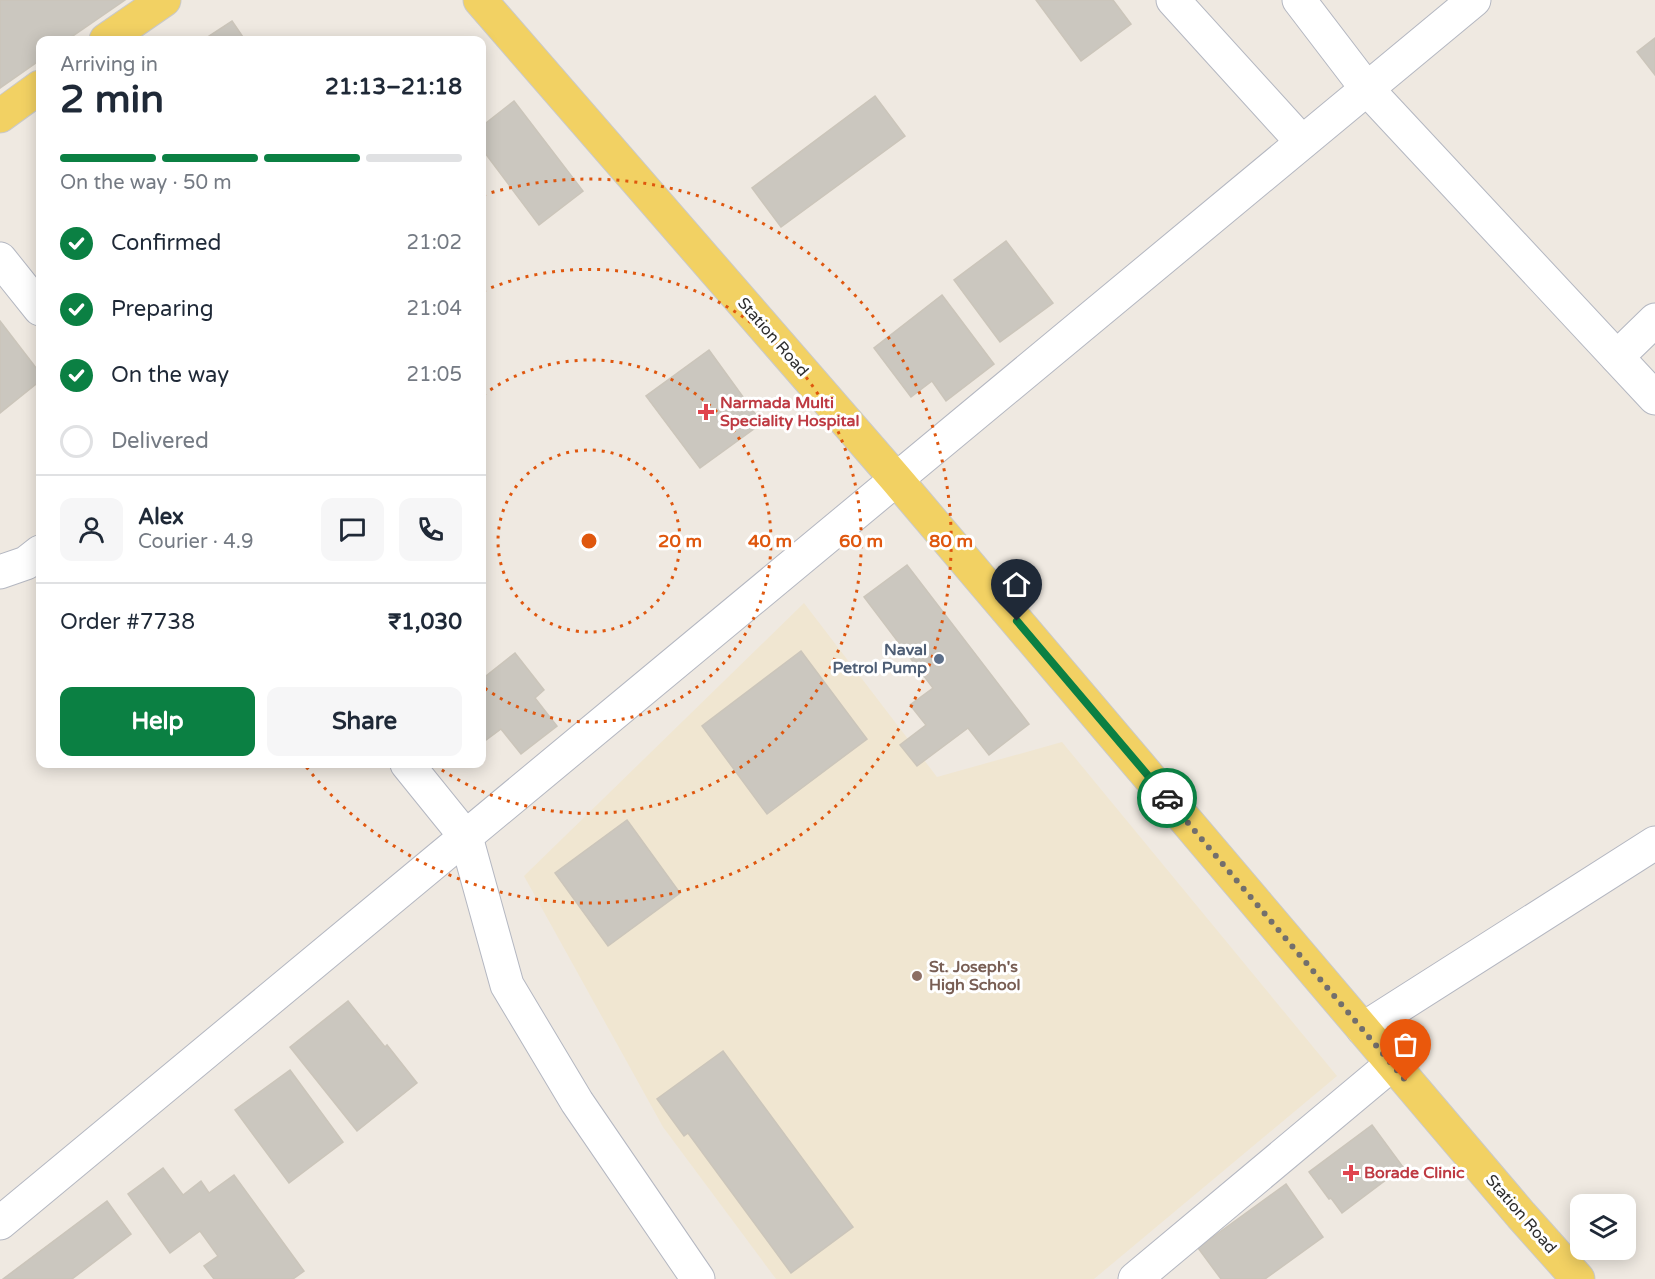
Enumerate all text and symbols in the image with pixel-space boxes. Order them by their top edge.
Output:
text: Arriving in [60,53,158,77]
text: 21:13–21:18 [325,74,462,100]
text: 2 min [60,76,164,123]
text: On the way · 50 m [60,171,232,195]
icon: check [60,227,93,260]
text: Confirmed [111,230,221,256]
text: 21:02 [407,231,462,255]
icon: check [60,293,93,326]
street label: Station Road [733,293,813,381]
text: Preparing [111,296,214,322]
text: 21:04 [407,297,462,321]
icon: check [60,359,93,392]
text: On the way [111,362,229,388]
text: 21:05 [407,363,462,387]
place label: Narmada Multi Speciality Hospital [720,393,860,431]
marker: Narmada Multi Speciality Hospital [697,403,715,421]
text: Delivered [111,428,209,454]
button: person [60,498,123,561]
button: chat [321,498,384,561]
button: phone [399,498,462,561]
text: Alex [138,504,184,530]
text: Courier · 4.9 [138,530,253,554]
text: 20 m [658,530,702,552]
text: 40 m [748,530,792,552]
text: 60 m [839,530,883,552]
text: 80 m [929,530,973,552]
centre of rings [579,531,599,551]
pin [991,559,1042,621]
icon: home [1000,568,1033,601]
text: Order #7738 [60,609,195,635]
text: ₹1,030 [388,609,462,635]
place label: Naval Petrol Pump [832,640,927,678]
marker: Naval Petrol Pump [932,652,946,666]
button: Help [60,687,255,756]
button: Share [267,687,462,756]
courier [1137,768,1197,828]
icon: car [1151,782,1184,815]
place label: St. Joseph's High School [929,957,1020,995]
marker: St. Joseph's High School [910,969,924,983]
pin [1380,1019,1431,1081]
icon: bag [1389,1028,1422,1061]
place label: Borade Clinic [1364,1163,1465,1183]
marker: Borade Clinic [1342,1164,1360,1182]
street label: Station Road [1481,1170,1561,1258]
map controls [1570,1194,1636,1260]
button: layers [1570,1194,1636,1260]

